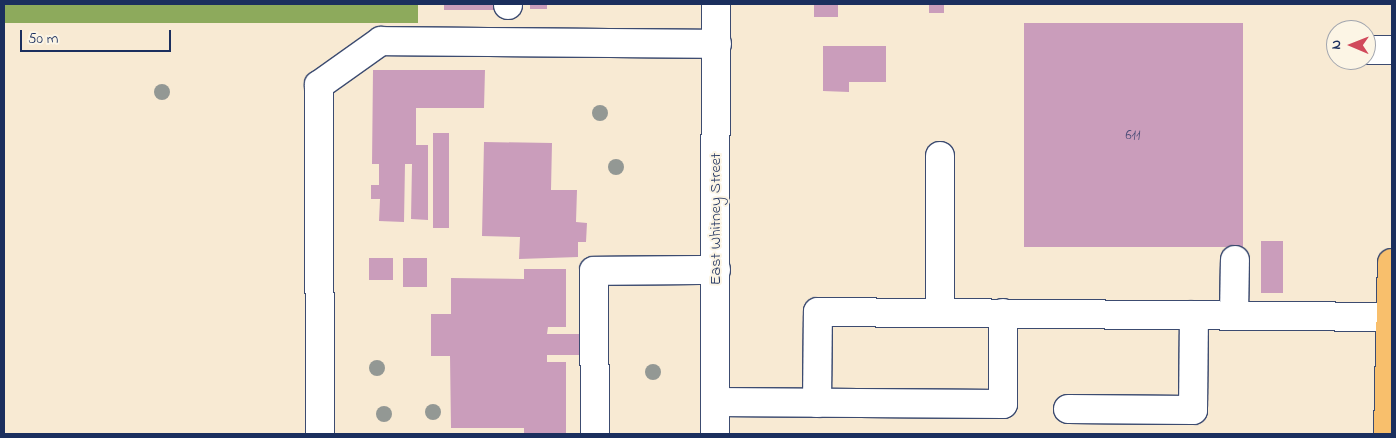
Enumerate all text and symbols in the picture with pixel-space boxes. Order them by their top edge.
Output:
scale bar [22,20,174,52]
north arrow [1326,20,1376,70]
text: 50 m [28,28,58,50]
text: N [1326,40,1347,50]
house number: 611 [1125,128,1141,144]
street label: East Whitney Street [706,153,726,285]

